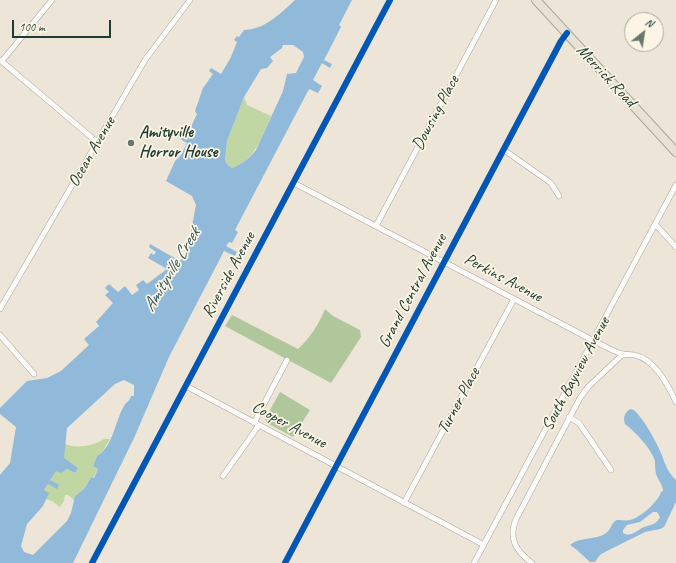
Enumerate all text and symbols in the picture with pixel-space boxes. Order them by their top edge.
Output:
scale bar [14,12,113,38]
north arrow [624,12,664,52]
text: N [643,15,656,30]
text: 100 m [19,19,45,35]
street label: Merrick Road [572,40,640,112]
street label: Dowsing Place [408,72,464,154]
street label: Ocean Avenue [64,113,120,191]
place label: Amityville Horror House [139,123,217,163]
marker: Amityville Horror House [126,138,136,148]
water label: Amityville Creek [139,224,205,316]
street label: Riverside Avenue [198,229,260,321]
street label: Grand Central Avenue [374,231,452,351]
street label: Perkins Avenue [461,249,545,307]
street label: South Bayview Avenue [537,314,615,434]
street label: Turner Place [433,364,485,438]
street label: Cooper Avenue [248,397,330,453]

